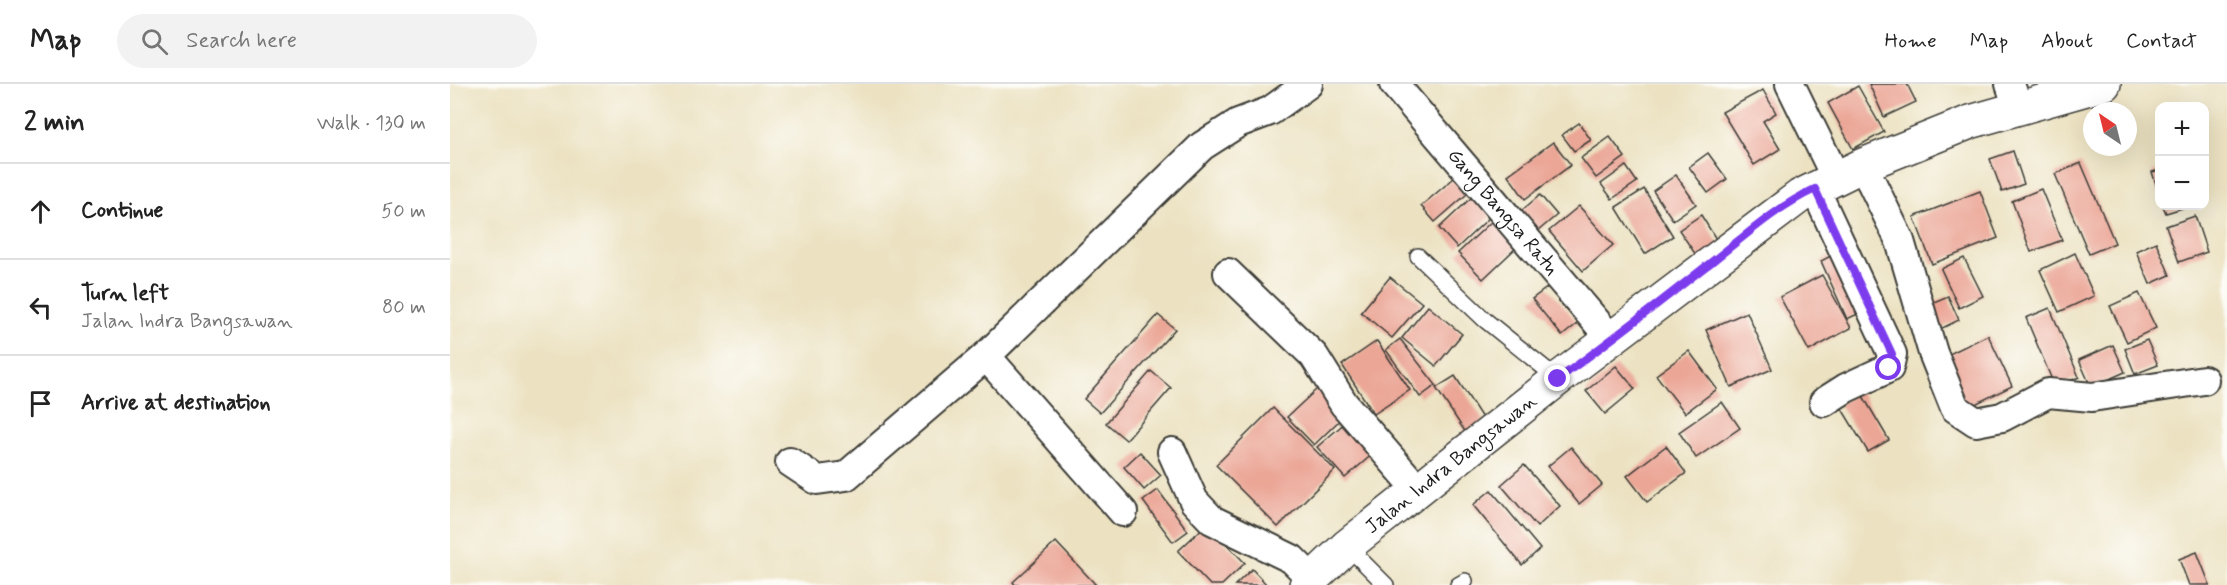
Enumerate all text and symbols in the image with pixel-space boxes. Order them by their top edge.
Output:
search box [117,14,537,68]
text: Map [30,23,81,60]
icon: search [138,25,171,58]
text: Search here [186,27,297,55]
text: Home [1885,27,1937,55]
text: Map [1970,27,2008,55]
text: About [2041,27,2093,55]
text: Contact [2126,27,2197,55]
north arrow [2083,102,2137,156]
map controls [2155,102,2209,210]
button: + [2155,102,2209,156]
text: 2 min [24,106,85,140]
text: Walk · 130 m [317,110,426,137]
street label: Gang Bangsa Ratu [1441,143,1565,281]
button: − [2155,156,2209,210]
icon: ahead [24,195,57,228]
text: Continue [81,197,163,225]
text: 50 m [381,198,426,225]
text: Turn left [81,280,169,308]
icon: left [24,291,57,324]
text: 80 m [382,294,426,321]
text: Jalan Indra Bangsawan [81,308,293,335]
route start [1875,354,1901,380]
route end [1544,365,1570,391]
icon: arrive [24,387,57,420]
street label: Jalan Indra Bangsawan [1359,387,1543,540]
text: Arrive at destination [81,389,271,417]

